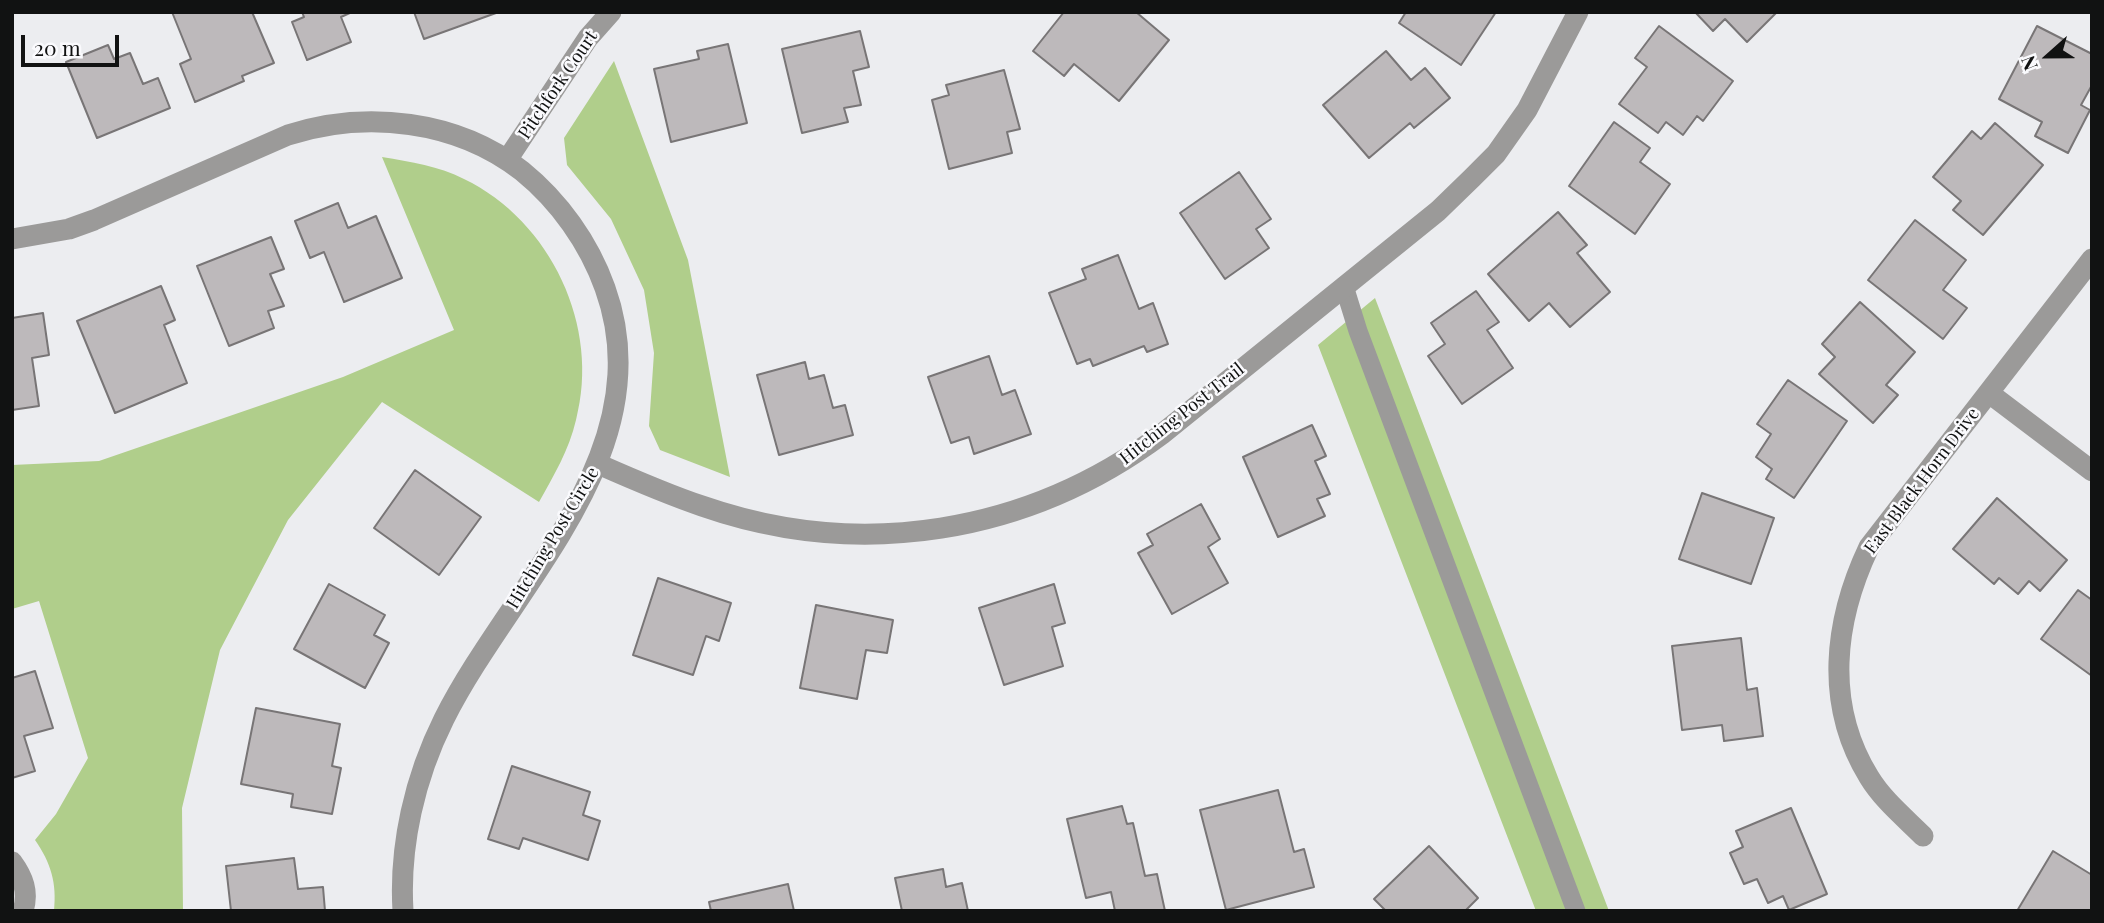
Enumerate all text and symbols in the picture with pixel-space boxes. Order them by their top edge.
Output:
scale bar [24,21,122,65]
north arrow [2013,21,2083,91]
street label: Pitchfork Court [514,27,602,143]
text: 20 m [34,33,81,61]
text: N [2014,52,2043,75]
street label: Hitching Post Trail [1115,359,1249,469]
street label: East Black Horn Drive [1860,404,1984,558]
street label: Hitching Post Circle [502,463,604,613]

